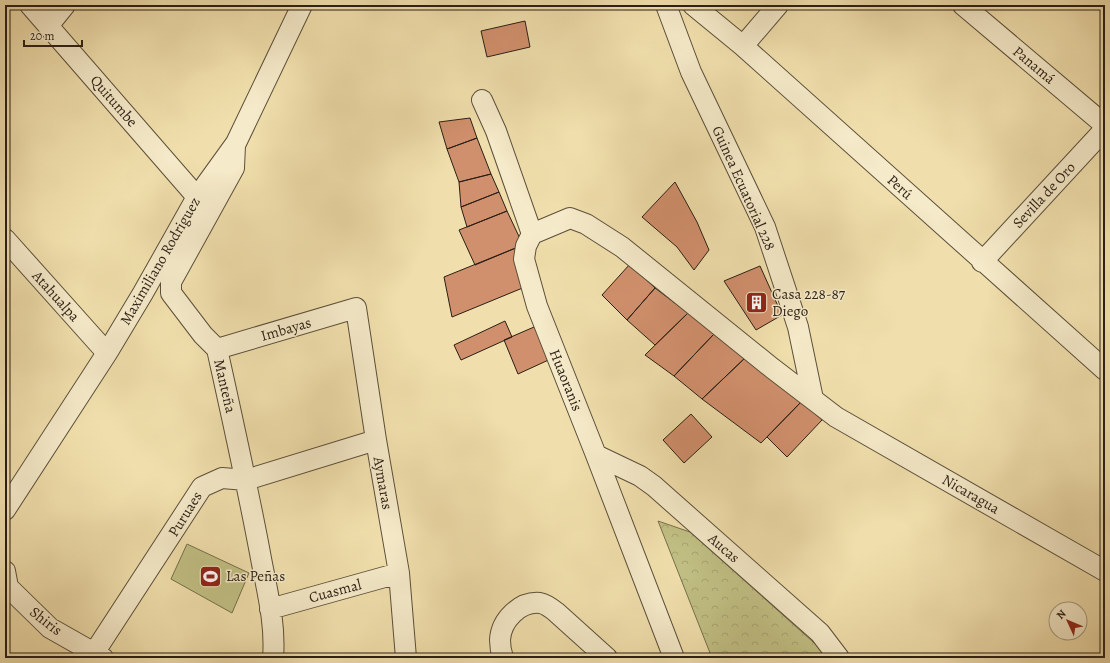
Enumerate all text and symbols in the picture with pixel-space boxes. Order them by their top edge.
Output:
scale bar [24,22,82,48]
text: 20 m [30,28,54,44]
street label: Panamá [1009,41,1059,89]
street label: Quitumbe [86,71,142,131]
street label: Guinea Ecuatorial 228 [708,123,780,253]
street label: Sevilla de Oro [1008,158,1080,232]
street label: Perú [883,170,918,204]
street label: Maximiliano Rodriguez [115,193,205,329]
street label: Atahualpa [27,265,84,326]
place label: Casa 228-87 Diego [772,284,846,321]
building icon: Casa 228-87 Diego [744,290,770,316]
street label: Imbayas [258,312,314,346]
street label: Huaoranis [545,346,587,414]
street label: Manteña [209,357,241,415]
street label: Aymaras [368,454,397,511]
street label: Nicaragua [939,470,1003,518]
street label: Puruaes [163,488,207,540]
street label: Aucas [703,528,744,567]
sports icon: Las Peñas [197,563,223,589]
place label: Las Peñas [226,566,285,586]
street label: Cuasmal [306,574,364,608]
north arrow [1048,601,1088,641]
street label: Shiris [26,602,66,640]
text: N [1053,606,1069,622]

